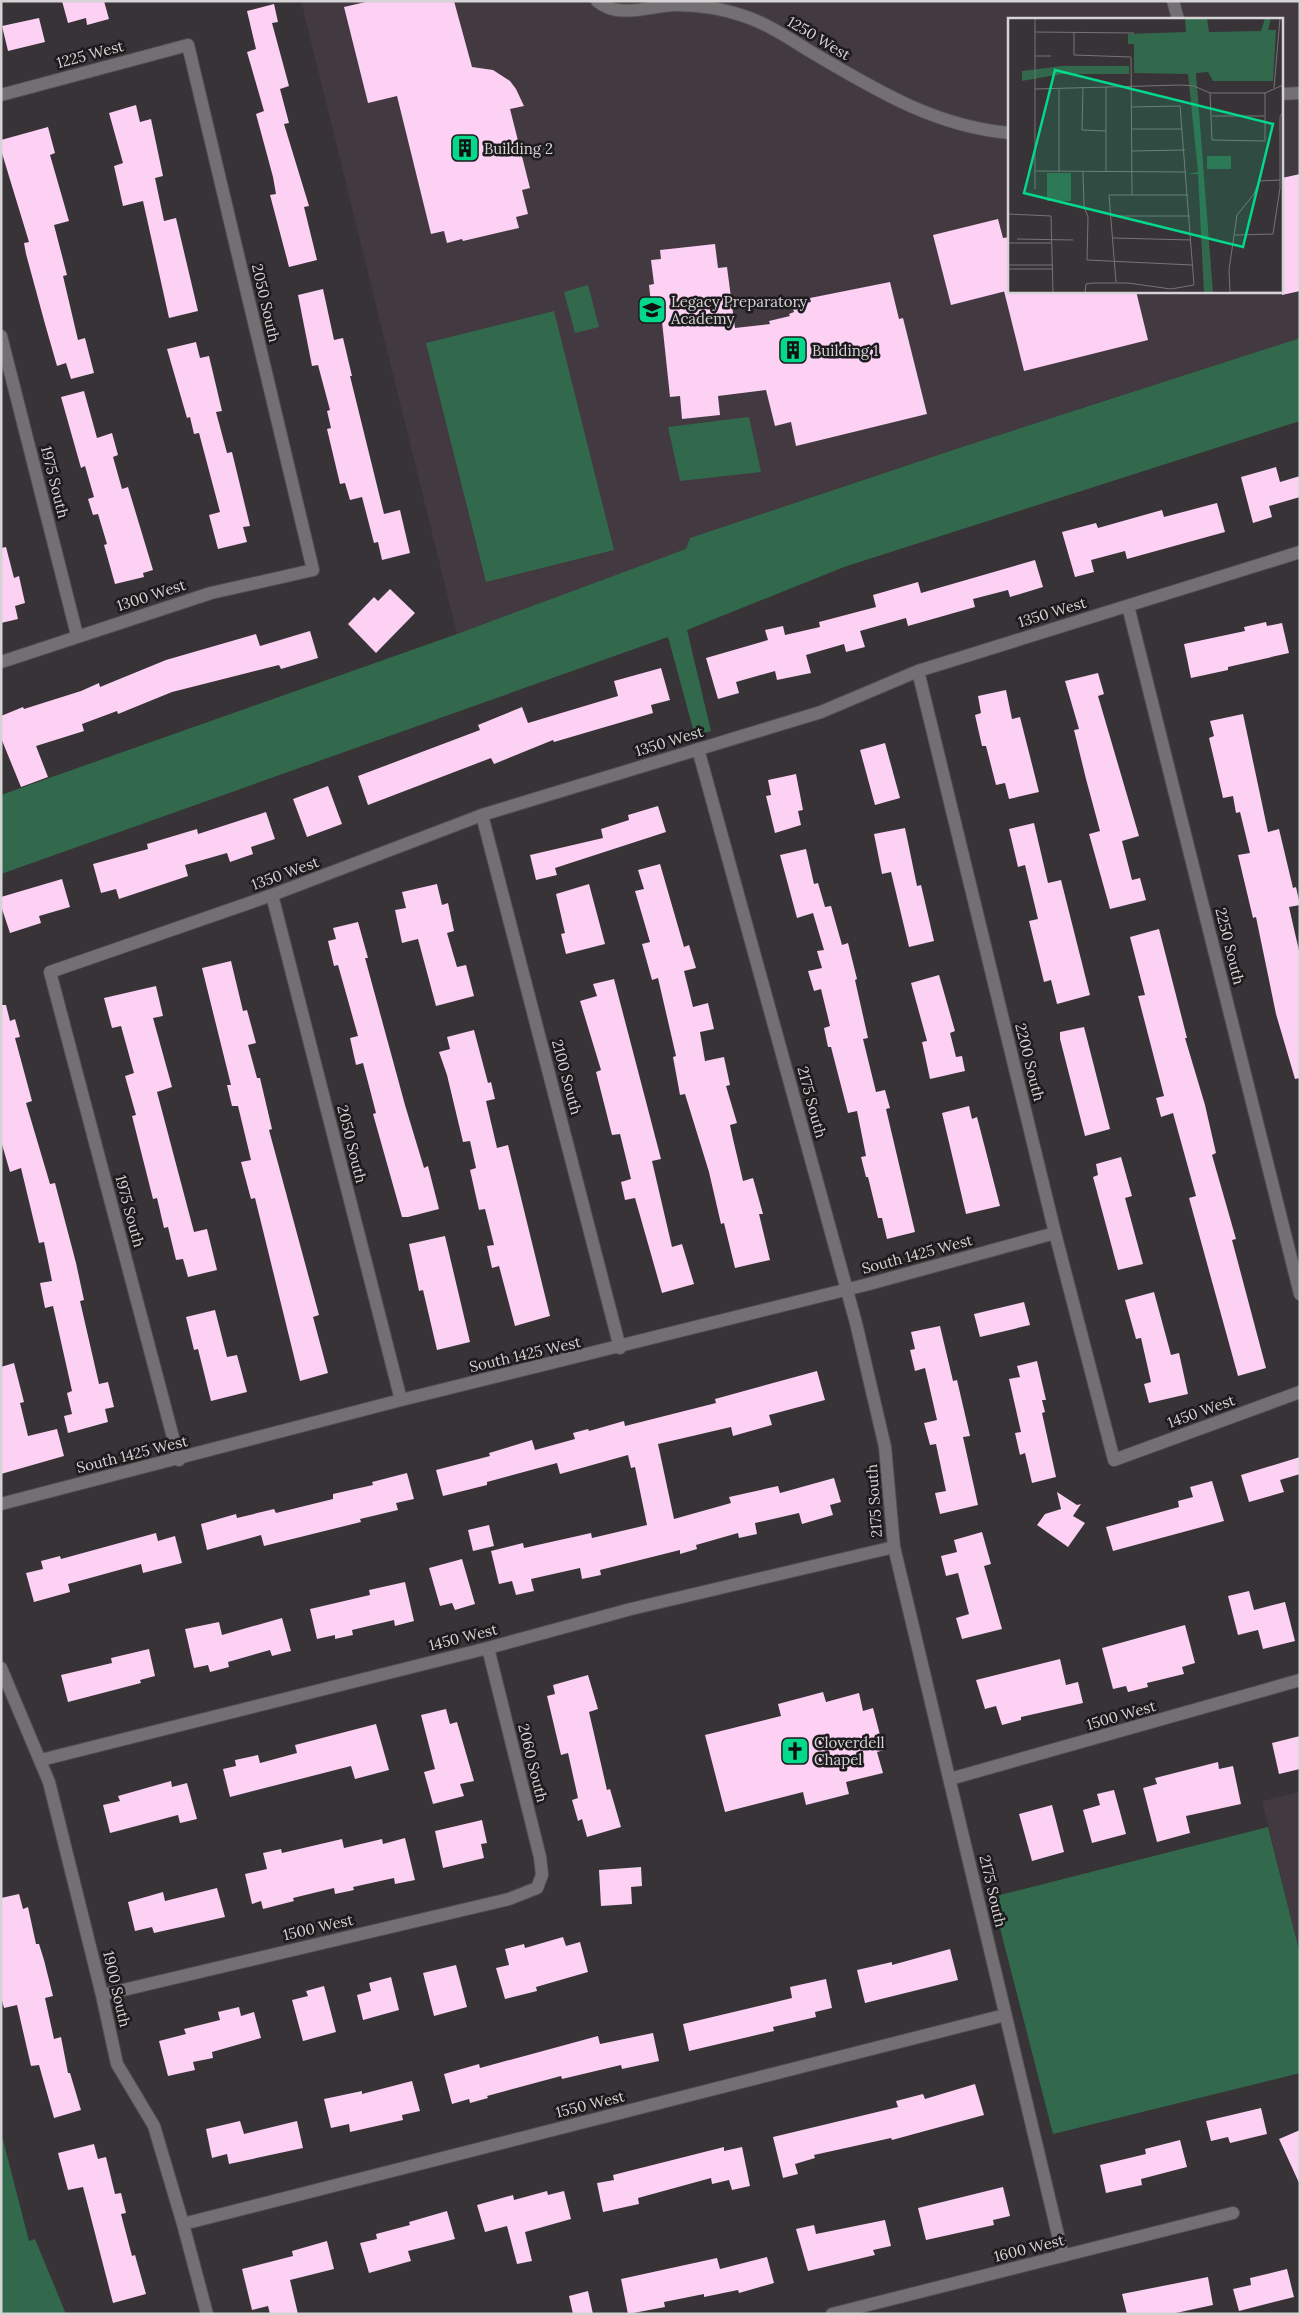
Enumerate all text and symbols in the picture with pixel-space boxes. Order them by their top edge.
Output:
street label: 1250 West [784,12,854,64]
inset map [1008,18,1284,292]
street label: 1225 West [54,36,126,72]
building icon: Building 2 [450,133,480,163]
place label: Building 2 [484,139,553,158]
street label: 2050 South [248,262,284,344]
place label: Legacy Preparatory Academy [670,292,807,328]
school or university icon: Legacy Preparatory Academy [637,295,667,325]
building icon: Building 1 [778,335,808,365]
place label: Building 1 [812,341,878,360]
street label: 1975 South [37,444,73,520]
street label: 1300 West [114,575,188,615]
street label: 1350 West [1016,593,1089,631]
street label: 1350 West [633,722,706,760]
street label: 1350 West [249,852,322,894]
street label: 2250 South [1211,906,1249,986]
street label: 2200 South [1011,1021,1049,1103]
street label: 2100 South [548,1037,586,1117]
street label: 2175 South [793,1064,831,1140]
street label: 2050 South [333,1103,371,1185]
street label: 1975 South [111,1173,149,1249]
street label: South 1425 West [859,1230,975,1278]
street label: South 1425 West [467,1332,583,1376]
street label: 1450 West [1165,1390,1237,1432]
street label: South 1425 West [74,1431,190,1477]
street label: 2175 South [862,1464,886,1538]
street label: 1450 West [427,1619,500,1655]
street label: 1500 West [1084,1696,1158,1734]
street label: 2060 South [514,1722,552,1804]
place label: Cloverdell Chapel [814,1733,885,1769]
church icon: Cloverdell Chapel [780,1736,810,1766]
street label: 2175 South [975,1853,1011,1929]
street label: 1500 West [281,1910,355,1944]
street label: 1900 South [99,1949,135,2029]
street label: 1550 West [554,2086,627,2122]
street label: 1600 West [992,2230,1066,2266]

